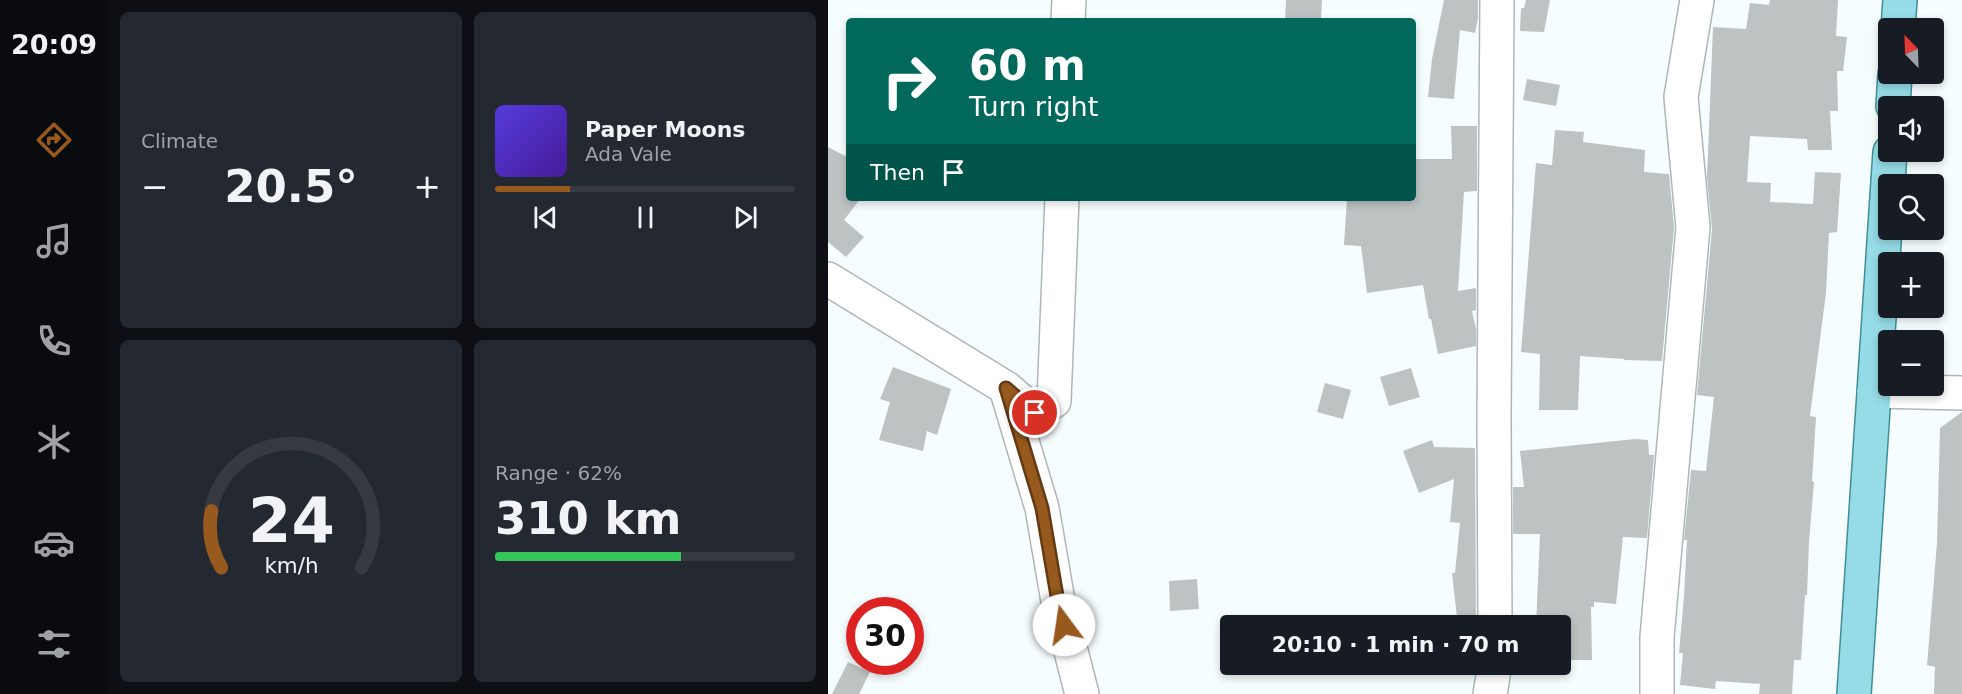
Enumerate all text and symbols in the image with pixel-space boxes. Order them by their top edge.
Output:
north arrow [1878,18,1944,84]
map controls [1878,18,1944,396]
text: 20:09 [11,29,97,60]
text: 60 m [969,41,1086,90]
icon: right [870,42,948,120]
text: Turn right [969,91,1098,122]
button: sound [1878,96,1944,162]
text: Paper Moons [585,117,745,142]
icon: directions [33,119,75,161]
text: Climate [141,129,218,153]
text: Ada Vale [585,142,672,166]
icon: arrive [937,156,970,189]
text: 20.5° [224,160,358,213]
text: Then [870,160,925,185]
text: − [141,167,169,206]
text: + [413,167,441,206]
button: search [1878,174,1944,240]
icon: previous [529,201,562,234]
icon: pause [629,201,662,234]
icon: next [729,201,762,234]
icon: music [33,220,75,262]
button: + [1878,252,1944,318]
icon: phone [33,320,75,362]
button: − [1878,330,1944,396]
pin [1009,387,1060,438]
icon: arrive [1018,396,1051,429]
icon: climate [33,421,75,463]
text: Range · 62% [495,461,622,485]
text: 24 [248,484,334,557]
text: 310 km [495,492,681,545]
icon: car [33,522,75,564]
text: km/h [264,553,318,578]
position arrow [1032,593,1096,657]
speed limit sign: 30 [846,597,924,675]
icon: filters [33,623,75,665]
text: 20:10 · 1 min · 70 m [1272,632,1519,657]

